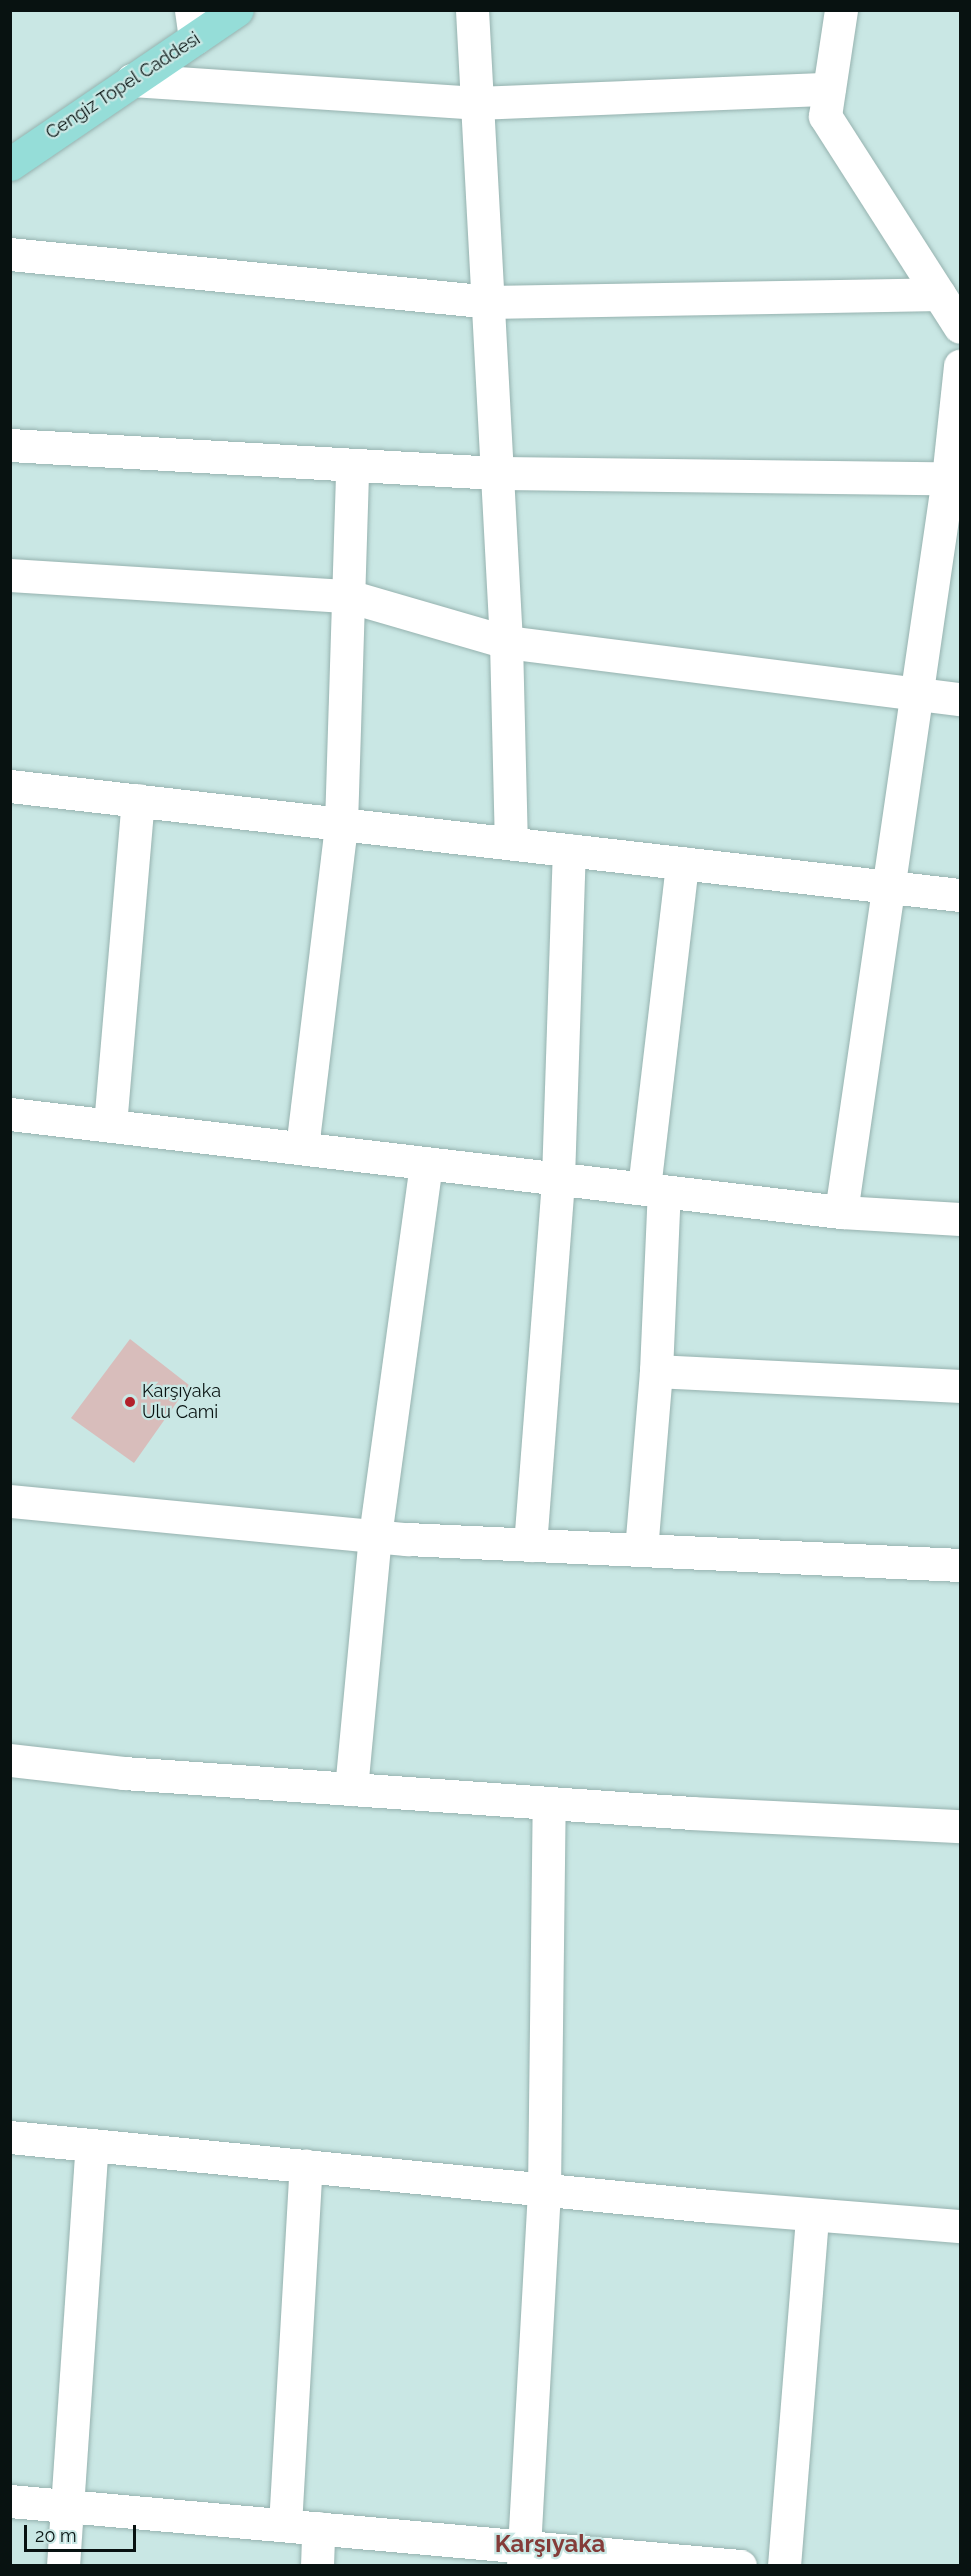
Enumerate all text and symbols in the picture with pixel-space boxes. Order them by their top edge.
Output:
street label: Cengiz Topel Caddesi [41,28,205,144]
place label: Karşıyaka Ulu Cami [142,1381,221,1424]
marker: Karşıyaka Ulu Cami [123,1395,137,1409]
scale bar [27,2513,140,2551]
text: 20 m [35,2525,77,2546]
district label: Karşıyaka [495,2530,605,2558]

